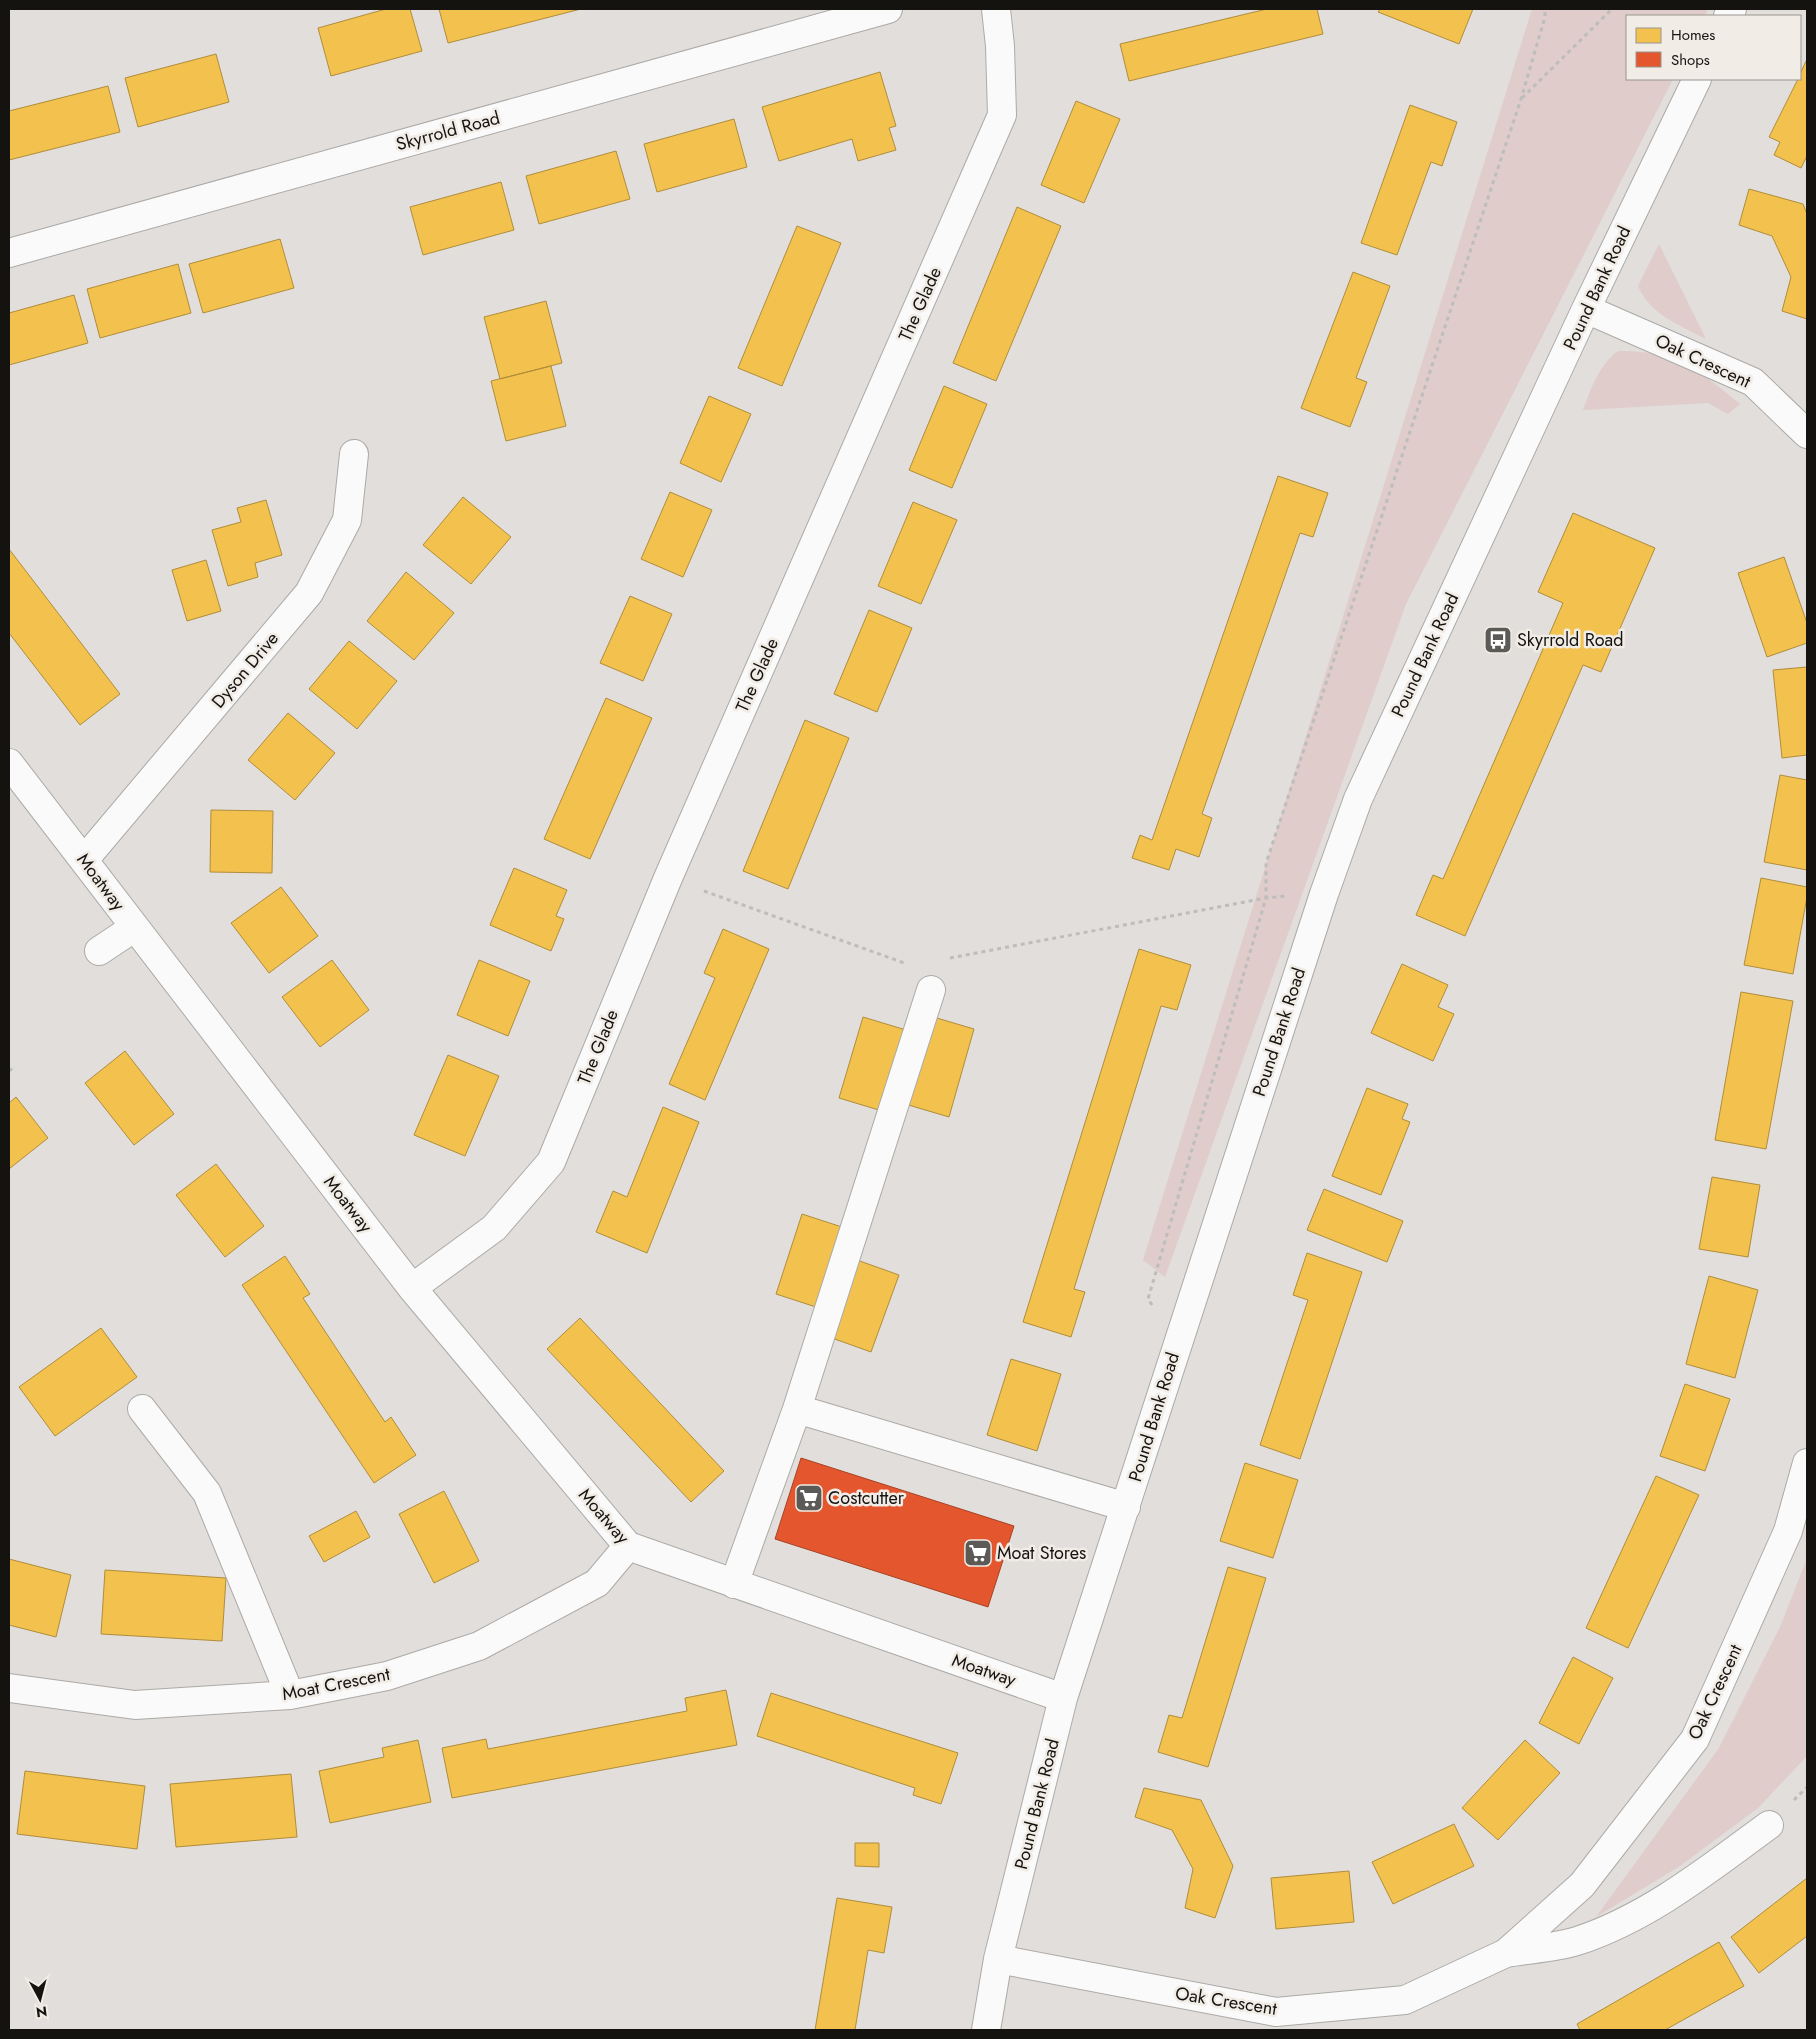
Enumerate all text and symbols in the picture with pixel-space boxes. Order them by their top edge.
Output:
legend [1626,15,1801,80]
text: Homes [1671,24,1715,46]
text: Shops [1671,49,1710,71]
street label: Skyrrold Road [393,105,503,157]
street label: Pound Bank Road [1557,222,1637,354]
street label: The Glade [892,263,948,345]
street label: Oak Crescent [1651,328,1756,395]
street label: Pound Bank Road [1385,589,1465,721]
bus stop icon: Skyrrold Road [1483,625,1513,655]
street label: Dyson Drive [205,626,285,714]
place label: Skyrrold Road [1517,627,1624,653]
street label: The Glade [729,634,785,716]
street label: Moatway [71,848,131,916]
street label: Pound Bank Road [1246,964,1312,1100]
street label: The Glade [571,1006,625,1088]
street label: Moatway [317,1170,379,1238]
street label: Pound Bank Road [1122,1349,1186,1485]
street label: Moatway [572,1483,636,1550]
supermarket icon: Costcutter [794,1483,824,1513]
place label: Costcutter [828,1485,905,1511]
supermarket icon: Moat Stores [963,1538,993,1568]
place label: Moat Stores [997,1540,1086,1566]
street label: Oak Crescent [1682,1639,1749,1744]
street label: Moatway [949,1647,1020,1693]
street label: Moat Crescent [280,1661,393,1707]
street label: Pound Bank Road [1008,1736,1066,1872]
north arrow [15,1974,65,2024]
street label: Oak Crescent [1173,1980,1279,2022]
text: N [35,2001,48,2023]

